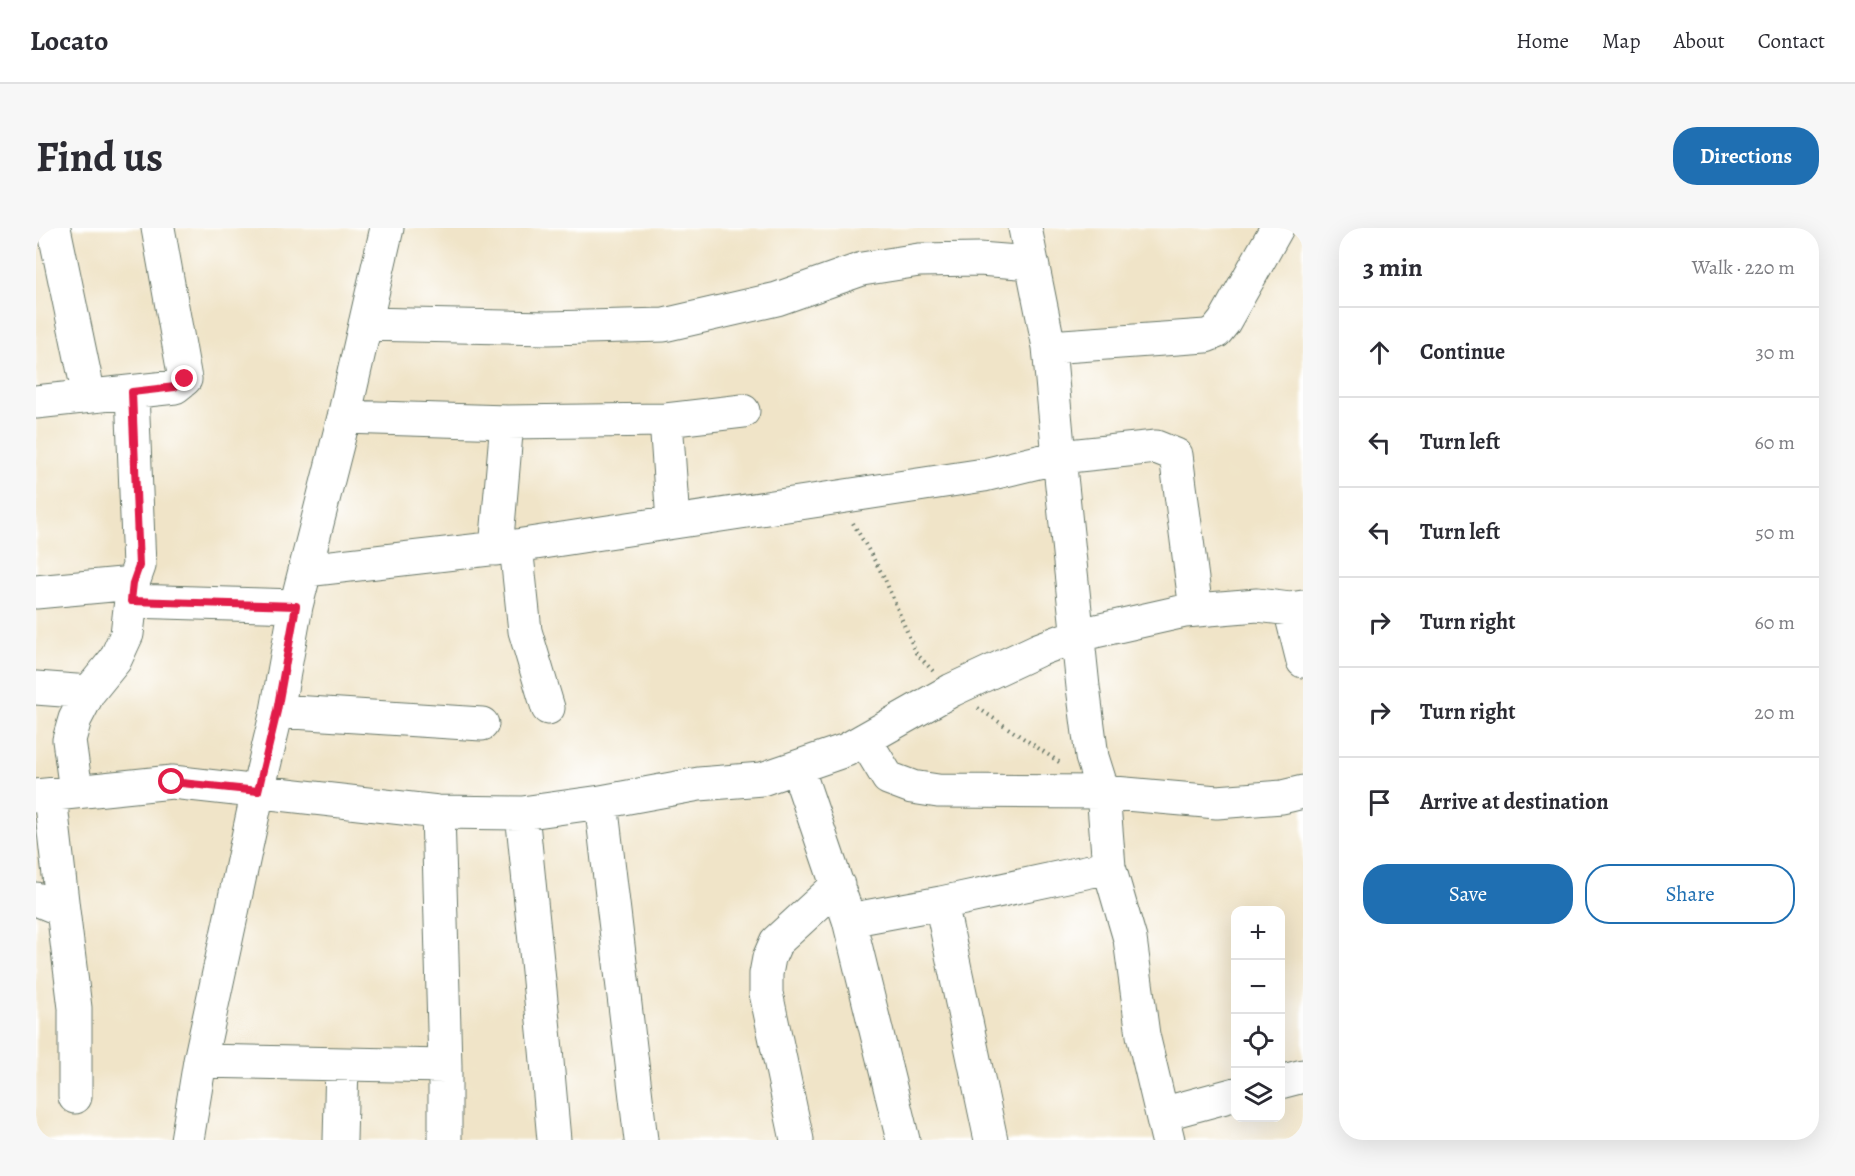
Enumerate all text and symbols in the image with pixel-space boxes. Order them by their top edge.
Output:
text: Locato [30,22,108,60]
text: Home [1516,27,1569,55]
text: Map [1602,27,1640,55]
text: About [1673,27,1725,55]
text: Contact [1758,27,1825,55]
button: Directions [1673,127,1819,185]
text: Find us [36,128,163,185]
text: 3 min [1363,250,1423,285]
text: Walk · 220 m [1692,254,1795,281]
icon: ahead [1363,336,1396,369]
text: Continue [1420,337,1505,367]
text: 30 m [1755,339,1795,366]
route end [171,365,197,391]
icon: left [1363,426,1396,459]
text: Turn left [1420,427,1500,457]
text: 60 m [1755,429,1795,456]
icon: left [1363,516,1396,549]
text: Turn left [1420,517,1500,547]
text: 50 m [1755,519,1795,546]
icon: right [1363,606,1396,639]
text: Turn right [1420,607,1516,637]
text: 60 m [1755,609,1795,636]
icon: right [1363,696,1396,729]
text: Turn right [1420,697,1516,727]
text: 20 m [1754,699,1795,726]
route start [158,768,184,794]
icon: arrive [1363,786,1396,819]
text: Arrive at destination [1420,787,1609,817]
button: Save [1363,864,1573,924]
button: Share [1585,864,1795,924]
map controls [1231,906,1285,1122]
button: + [1231,906,1285,960]
button: − [1231,960,1285,1014]
button: locate [1231,1014,1285,1068]
button: layers [1231,1068,1285,1122]

